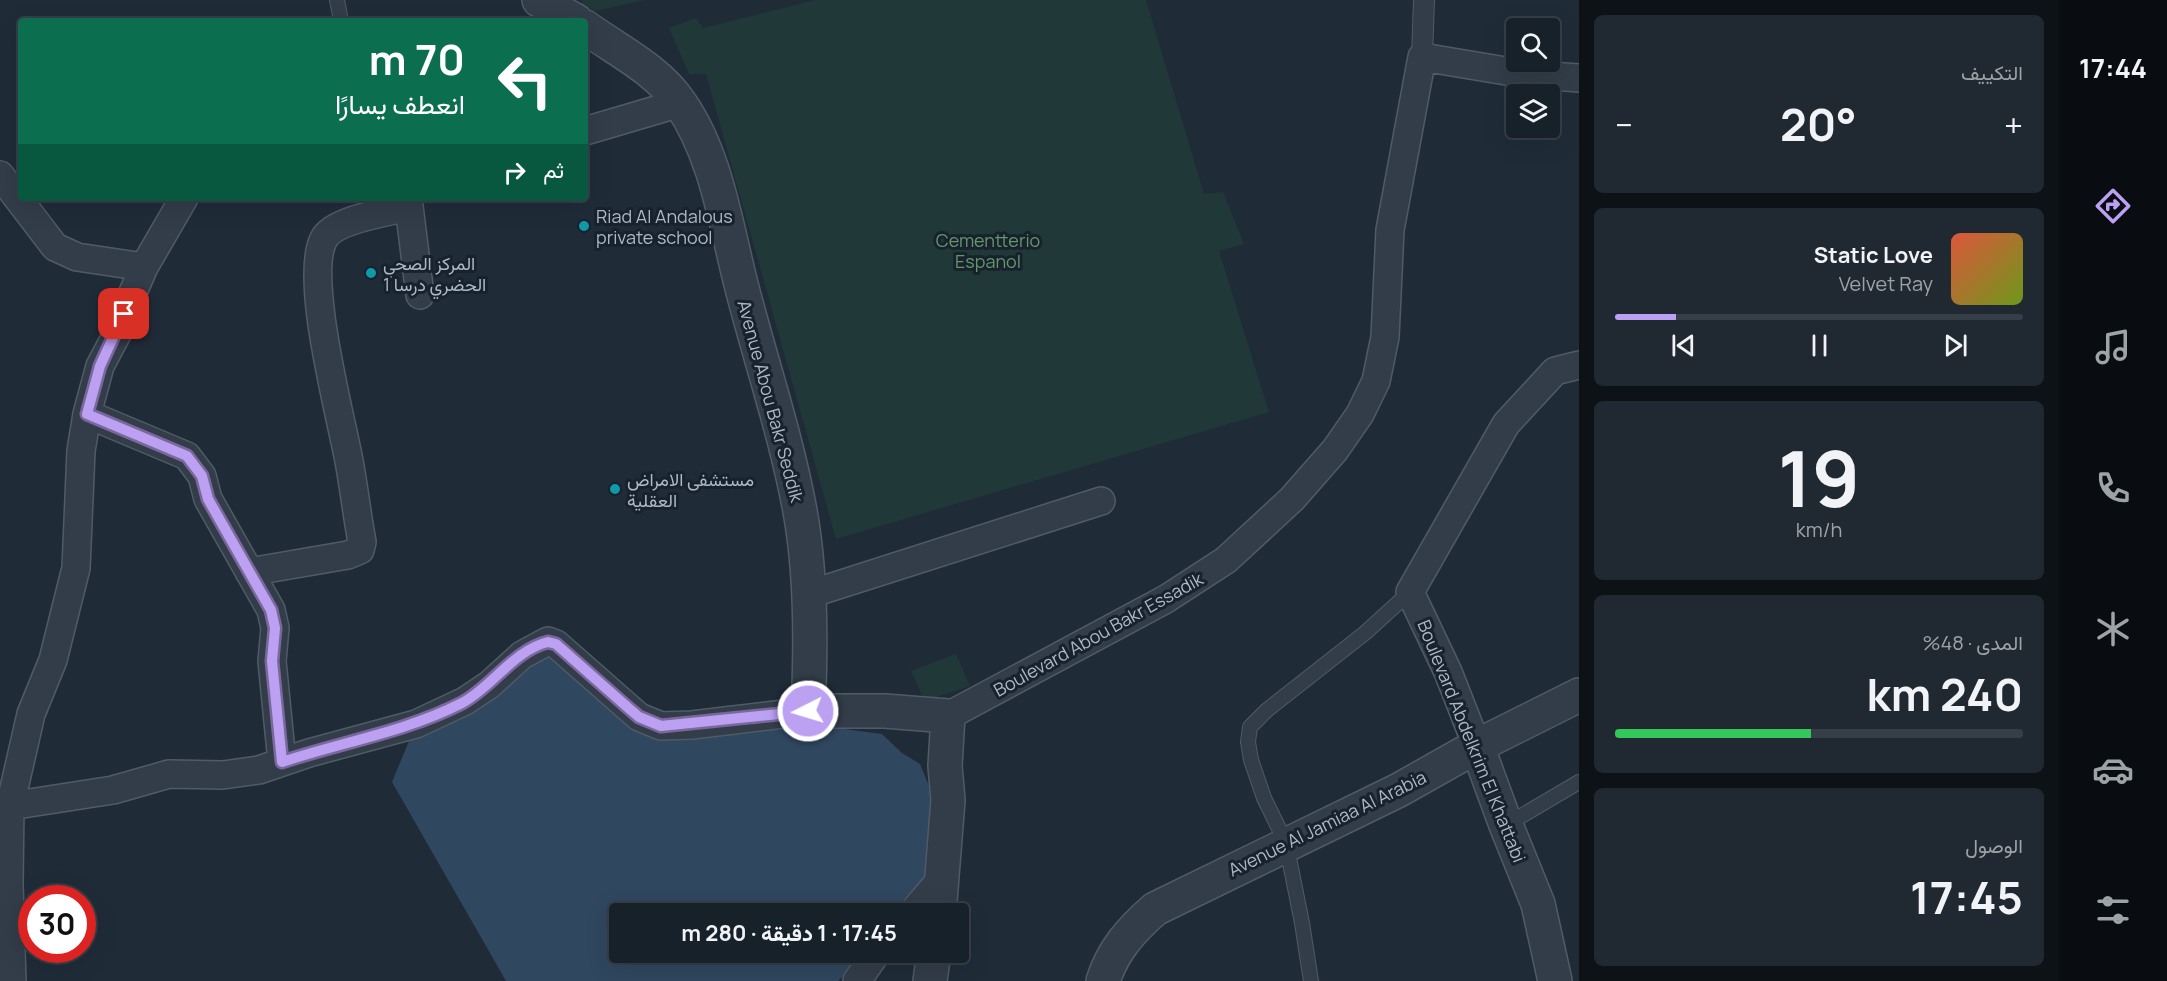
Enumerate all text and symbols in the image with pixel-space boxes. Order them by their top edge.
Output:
map controls [1506,18,1560,138]
button: search [1506,18,1560,72]
text: 70 m [369,30,465,88]
icon: left [486,42,564,120]
text: 17:44 [2079,49,2147,86]
text: التكييف [1961,59,2023,86]
button: layers [1506,84,1560,138]
text: انعطف يسارًا [335,85,465,122]
text: 20° [1780,93,1857,155]
text: − [1615,102,1633,147]
text: + [2004,102,2023,147]
text: ثم [543,155,564,185]
icon: right [498,156,531,189]
icon: directions [2092,185,2134,227]
place label: Riad Al Andalous private school [596,204,733,249]
marker: Riad Al Andalous private school [577,219,591,233]
park label: Cementterio Espanol [936,228,1040,273]
text: Static Love [1814,240,1933,270]
place label: المركز الصحي الحضري درسا 1 [383,251,486,300]
marker: المركز الصحي الحضري درسا 1 [364,266,378,280]
text: Velvet Ray [1839,270,1933,297]
pin [98,288,149,339]
icon: arrive [107,297,140,330]
street label: Avenue Abou Bakr Seddik [732,297,810,506]
icon: music [2092,326,2134,368]
icon: previous [1667,329,1700,362]
icon: pause [1803,329,1836,362]
icon: next [1939,329,1972,362]
text: 19 [1778,424,1860,530]
place label: مستشفى الامراض العقلية [627,467,754,512]
icon: phone [2092,467,2134,509]
marker: مستشفى الامراض العقلية [608,482,622,496]
text: km/h [1796,516,1842,543]
street label: Boulevard Abou Bakr Essadik [989,566,1208,702]
icon: climate [2092,608,2134,650]
street label: Boulevard Abdelkrim El Khattabi [1412,616,1532,866]
text: المدى · 48% [1922,629,2023,656]
text: 240 km [1866,663,2023,725]
position arrow [776,679,840,743]
icon: car [2092,749,2134,791]
street label: Avenue Al Jamiaa Al Arabia [1224,765,1430,881]
text: الوصول [1965,832,2023,859]
text: 17:45 [1910,866,2023,928]
speed limit sign: 30 [18,885,96,963]
icon: filters [2092,889,2134,931]
text: 17:45 · 1 دقيقة · 280 m [681,918,897,948]

